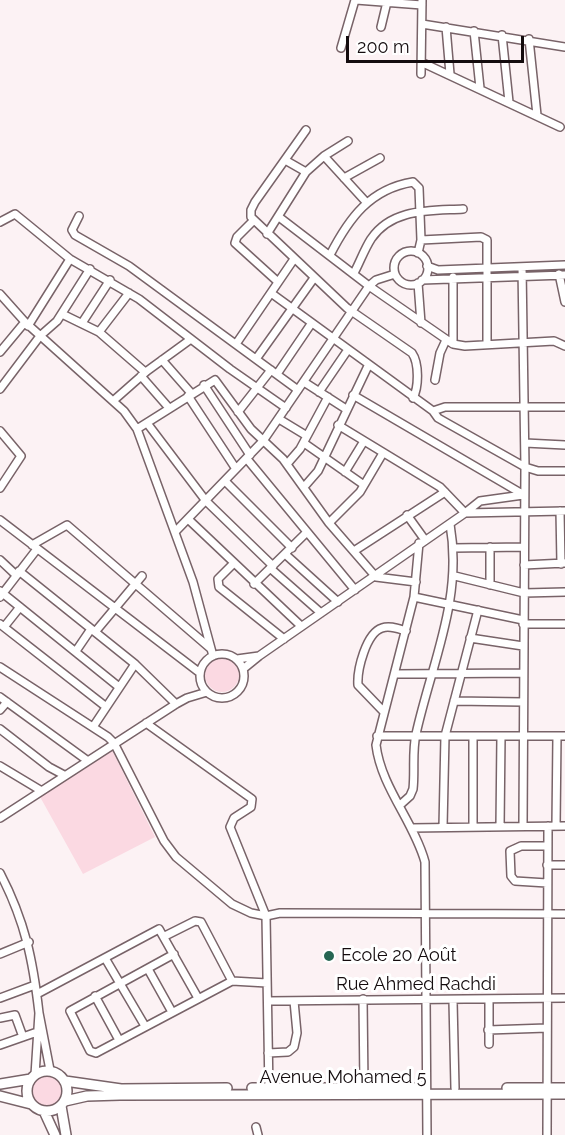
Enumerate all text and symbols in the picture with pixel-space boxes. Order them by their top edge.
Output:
scale bar [349,24,528,62]
text: 200 m [357,36,410,57]
place label: Ecole 20 Août [341,945,457,967]
marker: Ecole 20 Août [322,949,336,963]
street label: Rue Ahmed Rachdi [336,974,496,996]
street label: Avenue Mohamed 5 [259,1067,427,1089]

